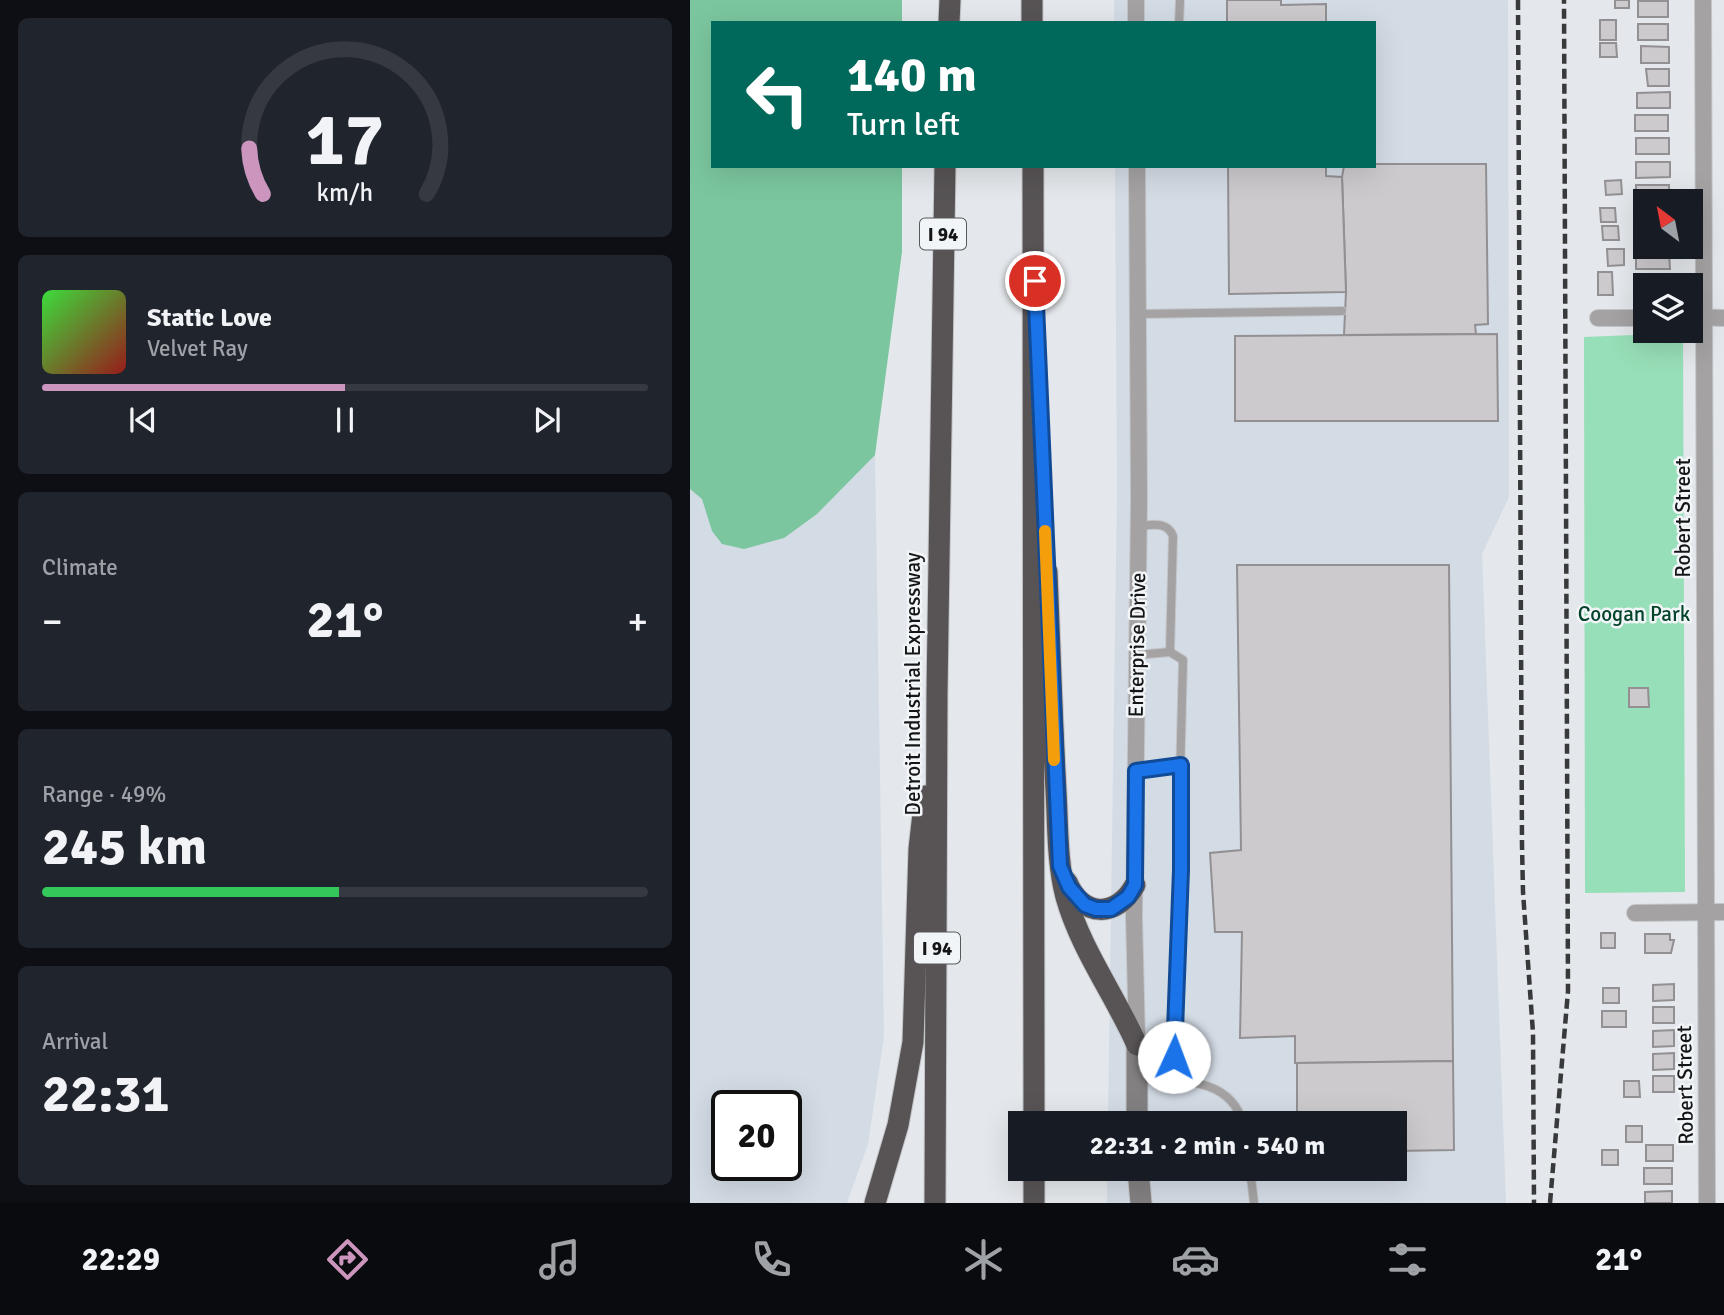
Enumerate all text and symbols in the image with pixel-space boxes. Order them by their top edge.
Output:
text: 140 m [847,45,977,105]
icon: left [732,49,823,140]
text: 17 [306,96,384,185]
text: Turn left [847,105,960,144]
text: km/h [317,176,373,207]
north arrow [1633,189,1703,259]
map controls [1633,189,1703,343]
road number: I 94 [920,218,966,250]
pin [1005,251,1065,311]
icon: arrive [1016,262,1054,300]
button: layers [1633,273,1703,343]
text: Static Love [147,302,272,334]
text: Velvet Ray [147,334,248,363]
icon: previous [124,401,162,439]
icon: pause [326,401,364,439]
icon: next [528,401,566,439]
street label: Robert Street [1670,458,1696,578]
street label: Detroit Industrial Expressway [900,552,926,816]
text: Climate [42,553,118,582]
street label: Enterprise Drive [1123,572,1151,718]
text: 21° [307,588,383,652]
text: − [42,598,63,645]
text: + [627,598,648,645]
park label: Coogan Park [1578,601,1691,627]
text: Range · 49% [42,780,166,809]
text: 245 km [42,815,207,879]
road number: I 94 [914,932,960,964]
position arrow [1137,1020,1211,1094]
street label: Robert Street [1671,1025,1699,1145]
text: Arrival [42,1027,108,1056]
text: 22:31 [42,1062,170,1126]
speed limit sign: 20 [711,1090,802,1181]
text: 22:31 · 2 min · 540 m [1090,1130,1325,1162]
icon: directions [323,1235,372,1284]
icon: music [535,1235,584,1284]
icon: phone [747,1235,796,1284]
icon: climate [959,1235,1008,1284]
icon: car [1171,1235,1220,1284]
icon: filters [1383,1235,1432,1284]
text: 22:29 [82,1240,160,1279]
text: 21° [1595,1240,1642,1279]

